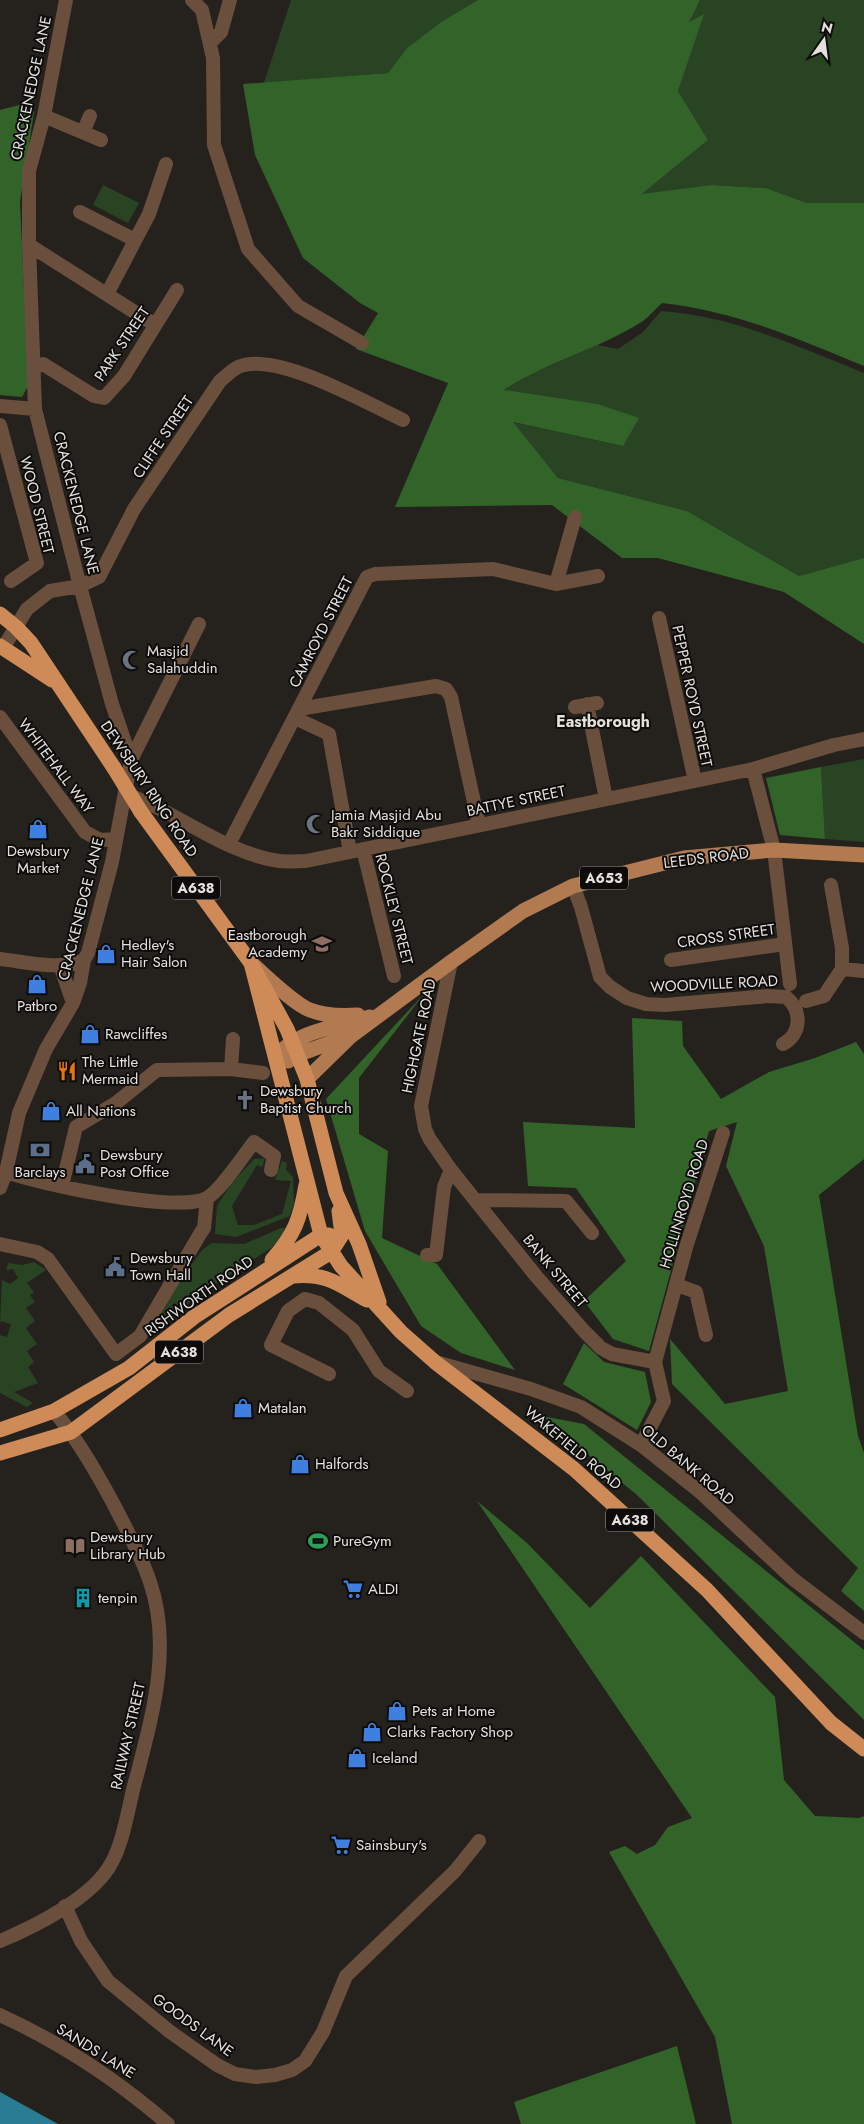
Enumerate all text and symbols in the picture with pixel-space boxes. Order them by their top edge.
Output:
street label: CRACKENEDGE LANE [5,14,57,162]
north arrow [799,15,849,65]
text: N [819,16,835,38]
street label: PARK STREET [89,302,155,386]
street label: CLIFFE STREET [127,391,199,483]
street label: CRACKENEDGE LANE [48,429,104,577]
street label: WOOD STREET [14,454,60,556]
street label: CAMROYD STREET [283,573,359,691]
street label: PEPPER ROYD STREET [666,623,718,769]
place label: Masjid Salahuddin [147,640,218,679]
mosque icon: Masjid Salahuddin [121,649,143,671]
district label: Eastborough [556,710,650,733]
street label: WHITEHALL WAY [13,714,99,818]
street label: DEWSBURY RING ROAD [95,716,203,862]
street label: BATTYE STREET [465,780,567,822]
place label: Jamia Masjid Abu Bakr Siddique [329,804,442,843]
mosque icon: Jamia Masjid Abu Bakr Siddique [305,813,327,835]
shop icon: Dewsbury Market [27,818,49,840]
street label: CRACKENEDGE LANE [53,835,109,983]
place label: Dewsbury Market [7,840,70,879]
street label: LEEDS ROAD [662,842,750,874]
street label: ROCKLEY STREET [370,851,418,967]
road number: A653 [580,866,628,890]
road number: A638 [172,876,220,900]
street label: CROSS STREET [676,918,776,954]
place label: Eastborough Academy [228,924,307,963]
school or university icon: Eastborough Academy [311,933,333,955]
place label: Hedley's Hair Salon [121,934,187,973]
shop icon: Hedley's Hair Salon [95,943,117,965]
street label: WOODVILLE ROAD [650,970,778,998]
shop icon: Patbro [26,973,48,995]
street label: HIGHGATE ROAD [396,977,442,1095]
place label: Patbro [17,995,57,1017]
shop icon: Rawcliffes [79,1023,101,1045]
place label: Rawcliffes [105,1023,167,1045]
place label: The Little Mermaid [82,1051,138,1090]
restaurant icon: The Little Mermaid [56,1060,78,1082]
place label: Dewsbury Baptist Church [260,1080,352,1119]
church icon: Dewsbury Baptist Church [234,1089,256,1111]
shop icon: All Nations [40,1100,62,1122]
place label: All Nations [66,1100,136,1122]
street label: HOLLINROYD ROAD [654,1137,714,1271]
bank icon: Barclays [29,1139,51,1161]
place label: Dewsbury Post Office [100,1144,170,1183]
public building icon: Dewsbury Post Office [74,1153,96,1175]
place label: Barclays [15,1161,65,1183]
street label: BANK STREET [518,1230,592,1312]
place label: Dewsbury Town Hall [130,1247,193,1286]
street label: RISHWORTH ROAD [140,1250,258,1342]
public building icon: Dewsbury Town Hall [104,1256,126,1278]
road number: A638 [155,1340,203,1364]
shop icon: Matalan [232,1397,254,1419]
place label: Matalan [258,1397,307,1419]
street label: WAKEFIELD ROAD [520,1401,626,1495]
street label: OLD BANK ROAD [637,1419,739,1511]
shop icon: Halfords [289,1453,311,1475]
place label: Halfords [315,1453,369,1475]
road number: A638 [606,1508,654,1532]
place label: Dewsbury Library Hub [90,1526,166,1565]
sports icon: PureGym [307,1530,329,1552]
place label: PureGym [333,1530,392,1552]
library icon: Dewsbury Library Hub [64,1535,86,1557]
supermarket icon: ALDI [342,1578,364,1600]
place label: ALDI [368,1578,399,1600]
building icon: tenpin [72,1587,94,1609]
place label: tenpin [98,1587,138,1609]
street label: RAILWAY STREET [105,1680,151,1792]
shop icon: Pets at Home [386,1700,408,1722]
place label: Pets at Home [412,1700,496,1722]
shop icon: Clarks Factory Shop [361,1721,383,1743]
place label: Clarks Factory Shop [387,1721,513,1743]
shop icon: Iceland [346,1747,368,1769]
place label: Iceland [372,1747,418,1769]
supermarket icon: Sainsbury's [330,1834,352,1856]
place label: Sainsbury's [356,1834,427,1856]
street label: GOODS LANE [148,1988,238,2062]
street label: SANDS LANE [52,2018,140,2084]

